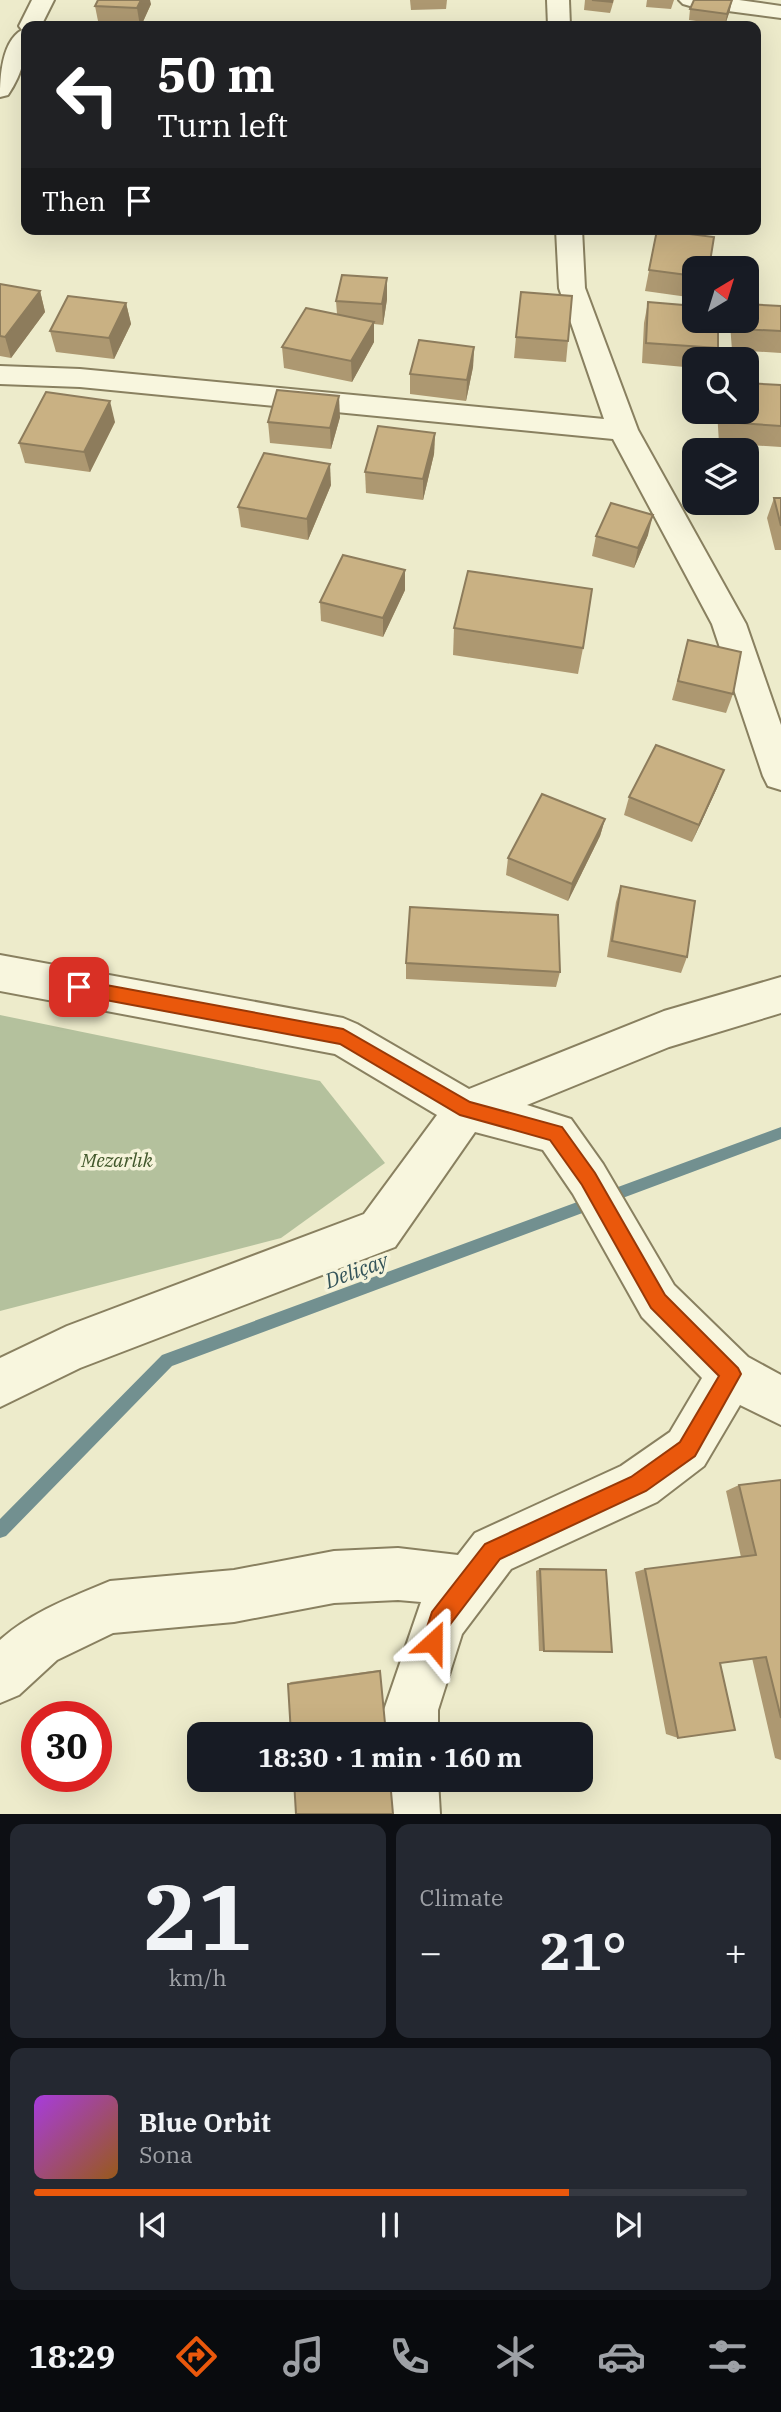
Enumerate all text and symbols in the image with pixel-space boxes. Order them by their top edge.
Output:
text: 50 m [157,42,275,105]
icon: left [42,49,133,140]
text: Turn left [157,104,288,146]
icon: arrive [120,182,158,220]
text: Then [42,184,106,218]
north arrow [682,256,760,332]
map controls [682,256,759,515]
button: search [682,347,759,424]
button: layers [682,438,759,515]
pin [49,957,109,1017]
icon: arrive [60,968,98,1006]
park label: Mezarlık [80,1148,154,1172]
water label: Deliçay [320,1245,394,1295]
position arrow [396,1605,470,1679]
speed limit sign: 30 [21,1701,112,1792]
text: 18:30 · 1 min · 160 m [258,1740,522,1774]
text: 21 [143,1857,252,1975]
text: Climate [420,1882,503,1912]
text: 21° [540,1917,627,1984]
text: − [420,1927,442,1976]
text: + [724,1927,747,1976]
text: km/h [169,1962,227,1992]
text: Blue Orbit [139,2105,271,2139]
text: Sona [139,2139,193,2169]
icon: previous [134,2206,172,2244]
icon: pause [371,2206,409,2244]
icon: next [609,2206,647,2244]
icon: directions [172,2332,221,2381]
icon: music [279,2332,328,2381]
icon: phone [385,2332,434,2381]
icon: climate [491,2332,540,2381]
icon: car [597,2332,646,2381]
icon: filters [703,2332,752,2381]
text: 18:29 [29,2335,115,2377]

